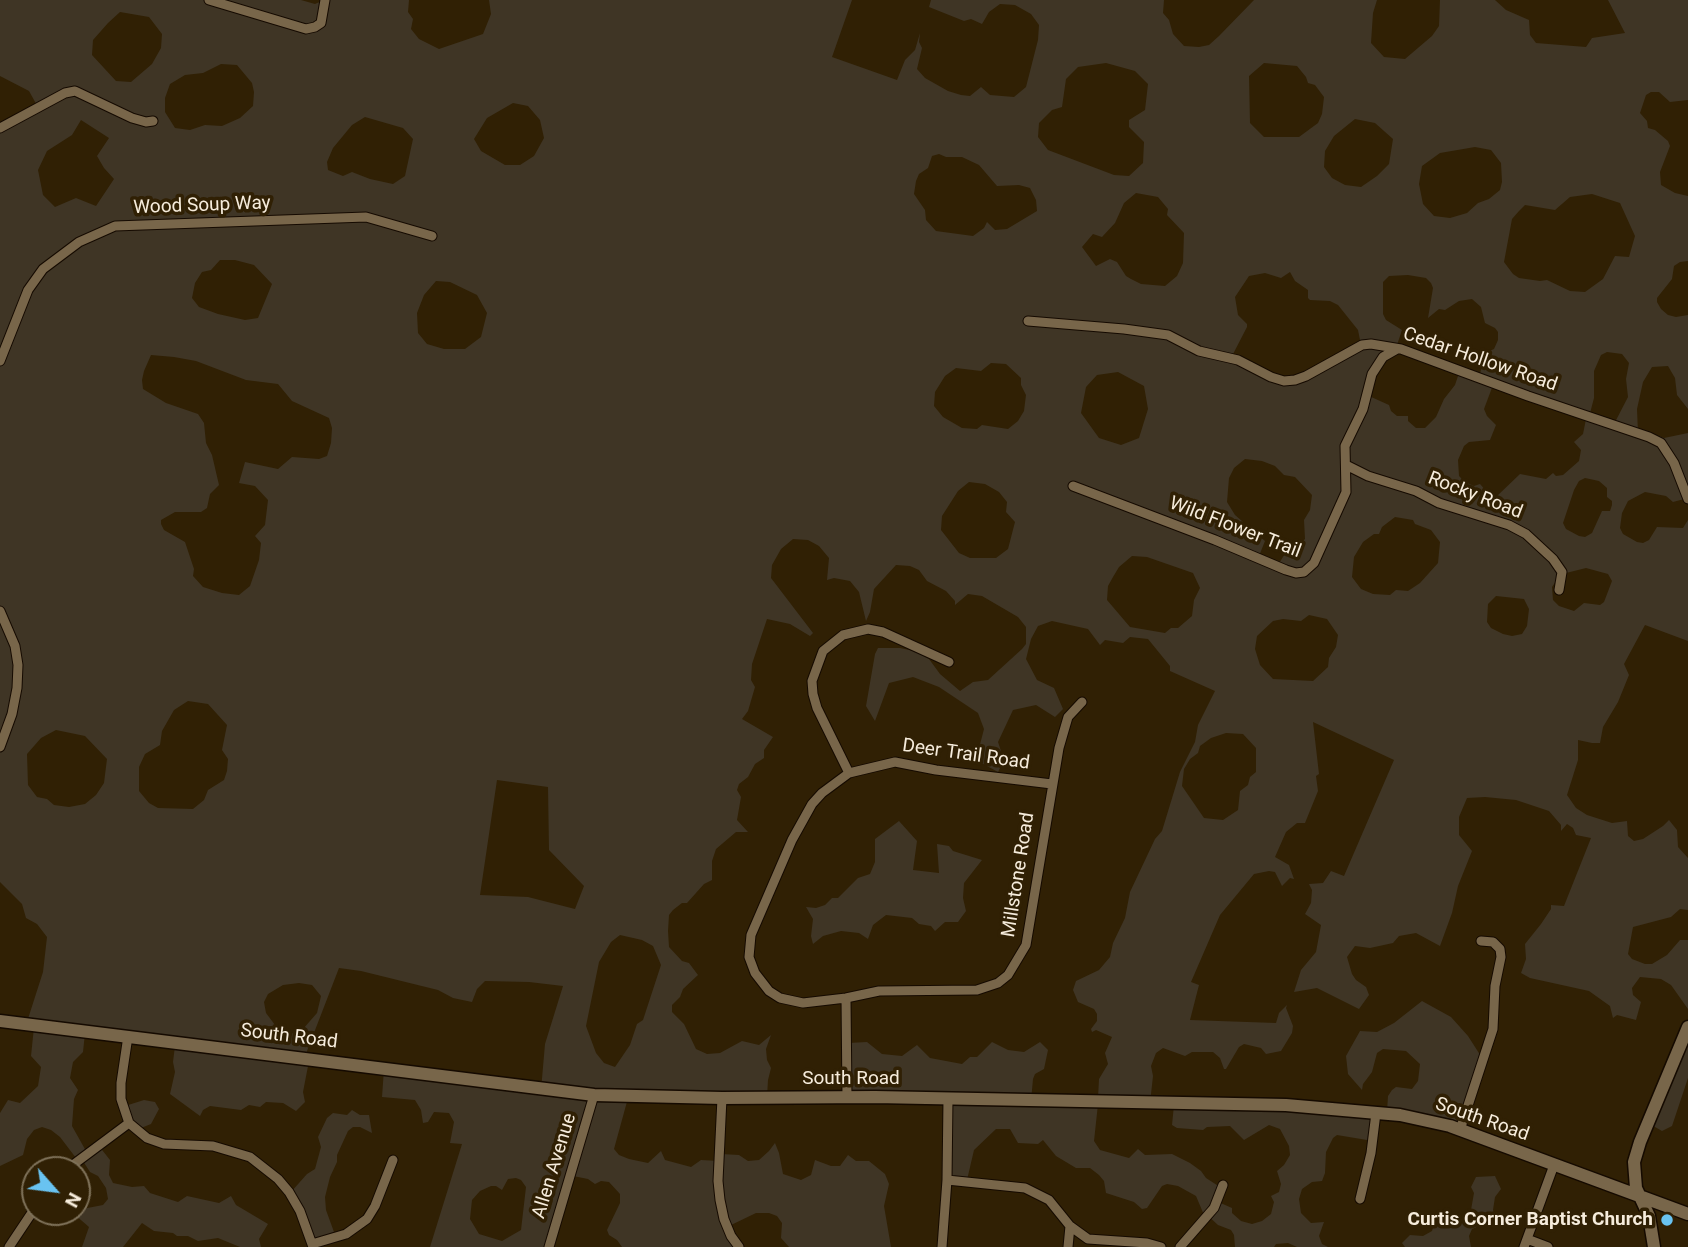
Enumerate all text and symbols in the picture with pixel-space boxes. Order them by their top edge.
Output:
street label: Wood Soup Way [133,192,271,220]
street label: Cedar Hollow Road [1400,323,1560,397]
street label: Rocky Road [1425,468,1525,524]
street label: Wild Flower Trail [1166,492,1304,564]
street label: Deer Trail Road [901,735,1031,775]
street label: Millstone Road [998,811,1040,939]
street label: South Road [239,1020,339,1054]
street label: South Road [802,1068,900,1090]
street label: South Road [1432,1093,1532,1147]
street label: Allen Avenue [528,1111,582,1221]
north arrow [21,1156,91,1226]
text: N [60,1189,87,1211]
place label: Curtis Corner Baptist Church [1407,1209,1653,1231]
marker: Curtis Corner Baptist Church [1659,1212,1675,1228]

